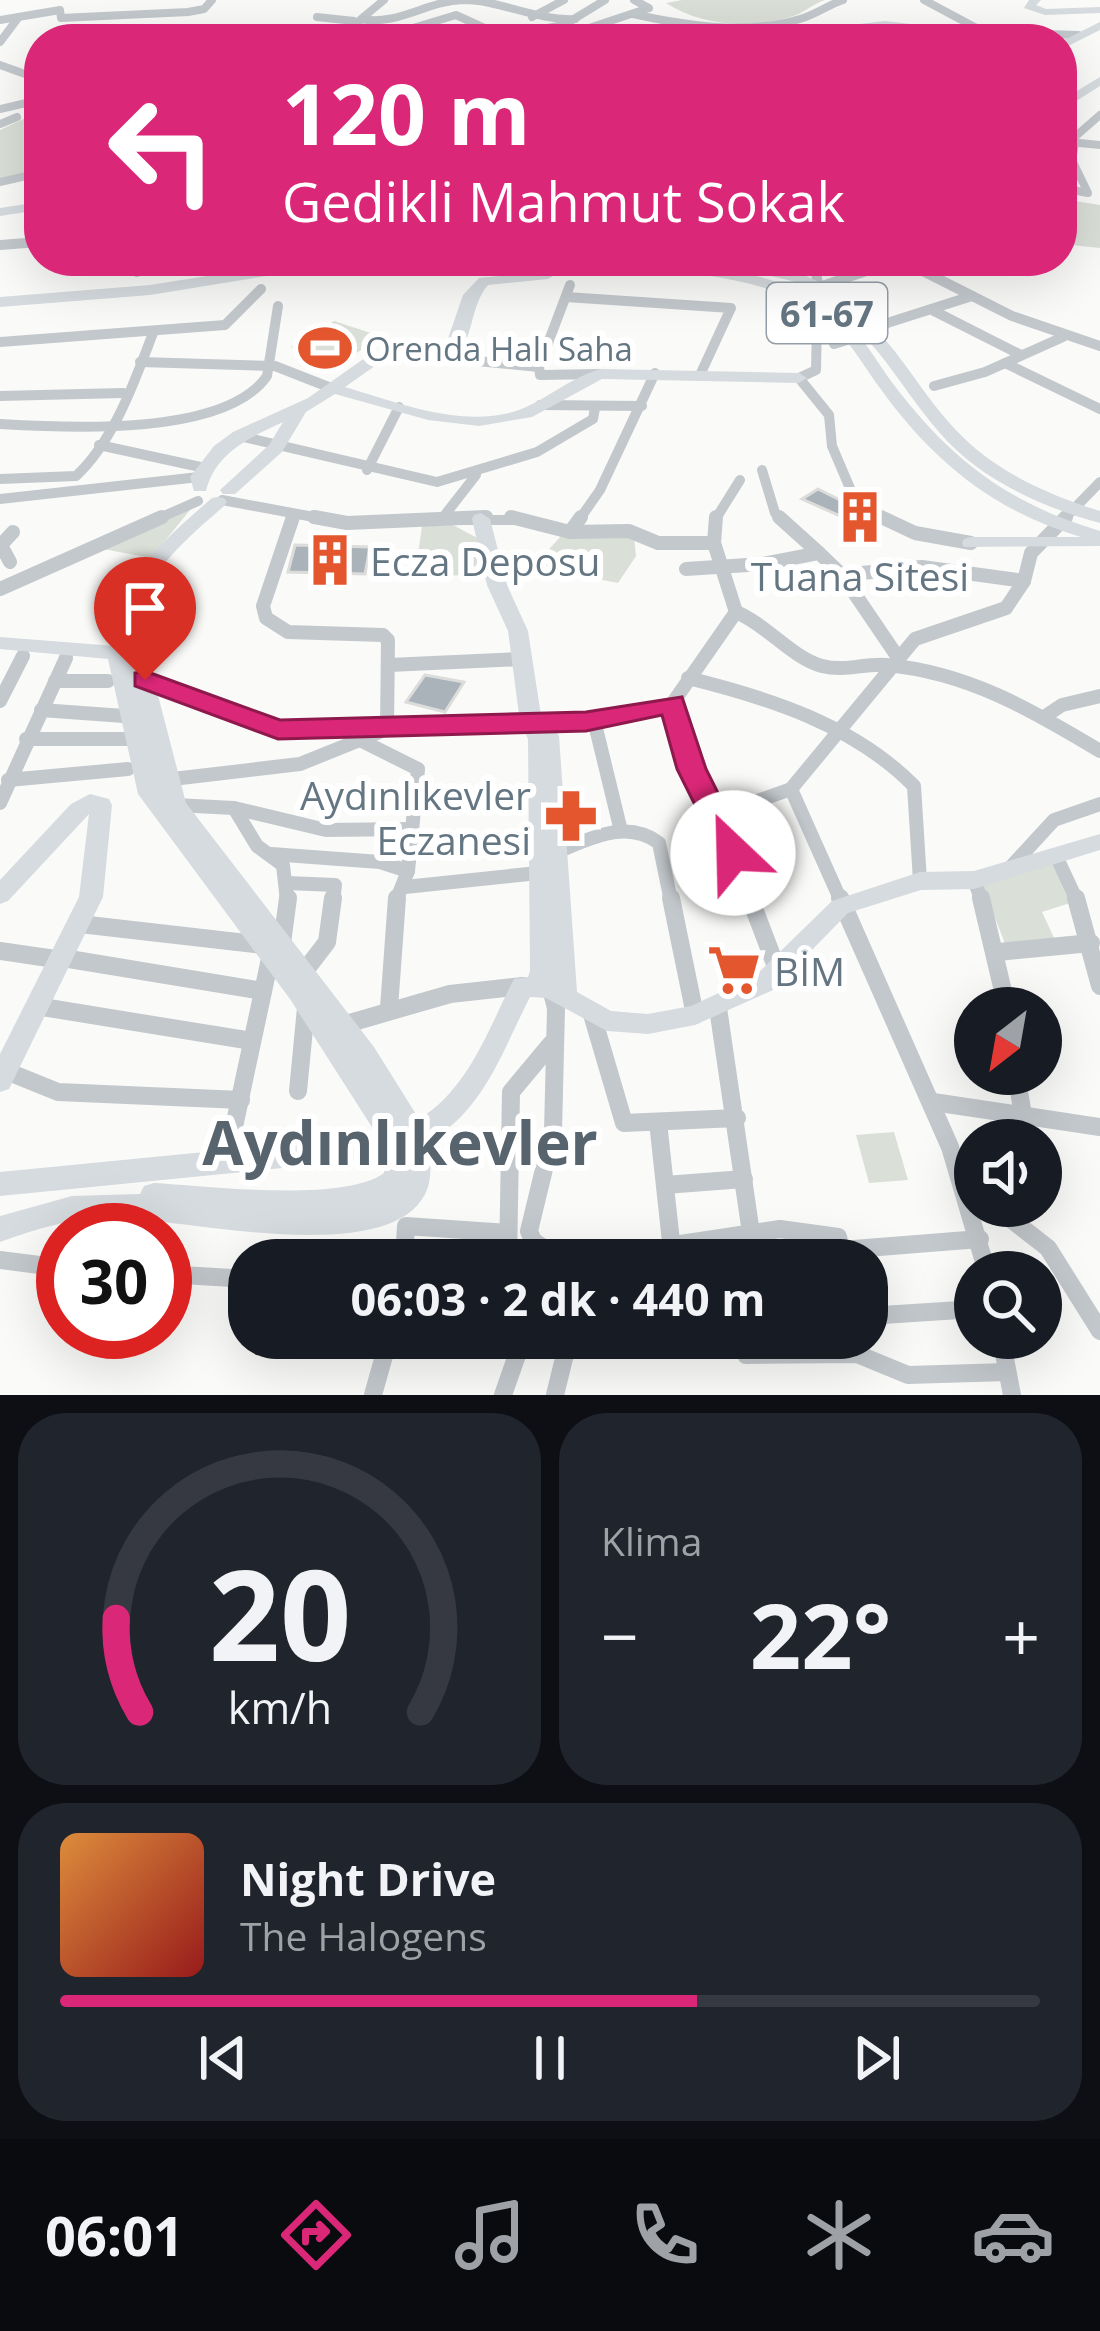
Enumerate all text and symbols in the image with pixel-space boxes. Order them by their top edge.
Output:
text: 120 m [282,55,530,170]
icon: left [84,72,240,228]
text: Gedikli Mahmut Sokak [282,164,845,238]
road number: 61-67 [767,283,887,343]
sports icon: Orenda Halı Saha [296,319,354,377]
place label: Orenda Halı Saha [365,326,633,371]
building icon: Tuana Sitesi [831,488,889,546]
building icon: Ecza Deposu [301,531,359,589]
place label: Ecza Deposu [370,534,600,587]
place label: Tuana Sitesi [751,549,969,602]
pin [94,557,196,680]
icon: arrive [112,575,178,641]
place label: Aydınlıkevler Eczanesi [300,768,531,866]
pharmacy icon: Aydınlıkevler Eczanesi [542,787,600,845]
position arrow [670,790,796,916]
supermarket icon: BİM [705,941,763,999]
place label: BİM [774,944,845,997]
north arrow [954,987,1062,1095]
map controls [954,987,1062,1359]
district label: Aydınlıkevler [202,1101,598,1183]
button: sound [954,1119,1062,1227]
speed limit sign: 30 [36,1203,192,1359]
button: search [954,1251,1062,1359]
text: 06:03 · 2 dk · 440 m [350,1268,766,1329]
text: Klima [601,1514,702,1567]
text: 20 [208,1528,351,1698]
text: 22° [750,1573,891,1695]
text: − [601,1590,639,1680]
text: + [1002,1590,1040,1680]
text: km/h [227,1678,332,1737]
text: Night Drive [240,1848,496,1909]
text: The Halogens [240,1909,487,1962]
icon: previous [190,2025,256,2091]
icon: pause [517,2025,583,2091]
icon: next [844,2025,910,2091]
icon: directions [274,2193,358,2277]
icon: music [448,2193,532,2277]
icon: phone [623,2193,707,2277]
icon: climate [797,2193,881,2277]
icon: car [971,2193,1055,2277]
text: 06:01 [45,2198,184,2272]

